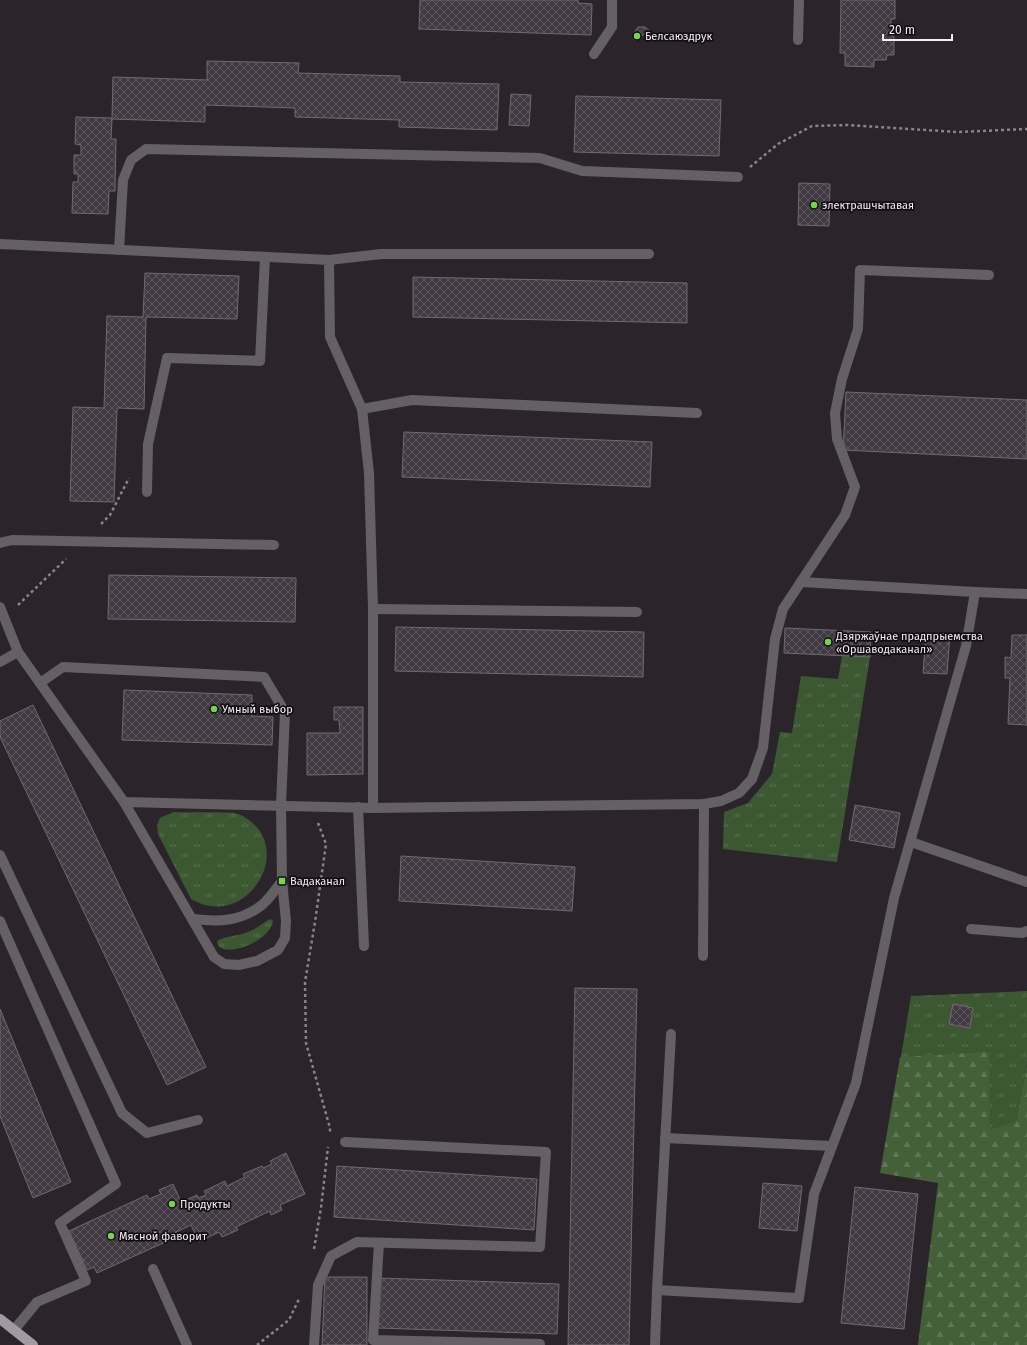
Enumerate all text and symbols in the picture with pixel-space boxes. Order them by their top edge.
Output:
scale bar [883,16,952,42]
text: 20 m [889,23,915,37]
place label: Белсаюздрук [645,30,713,43]
marker: Белсаюздрук [632,31,642,41]
place label: электрашчытавая [822,199,914,212]
marker: электрашчытавая [809,200,819,210]
place label: Дзяржаўнае прадпрыемства «Оршаводаканал» [835,630,983,656]
marker: Дзяржаўнае прадпрыемства «Оршаводаканал» [823,637,833,647]
place label: Умный выбор [222,703,293,716]
marker: Умный выбор [209,704,219,714]
place label: Вадаканал [290,875,345,888]
marker: Вадаканал [277,876,287,886]
place label: Продукты [180,1198,231,1211]
marker: Продукты [167,1199,177,1209]
place label: Мясной фаворит [119,1230,207,1243]
marker: Мясной фаворит [106,1231,116,1241]

